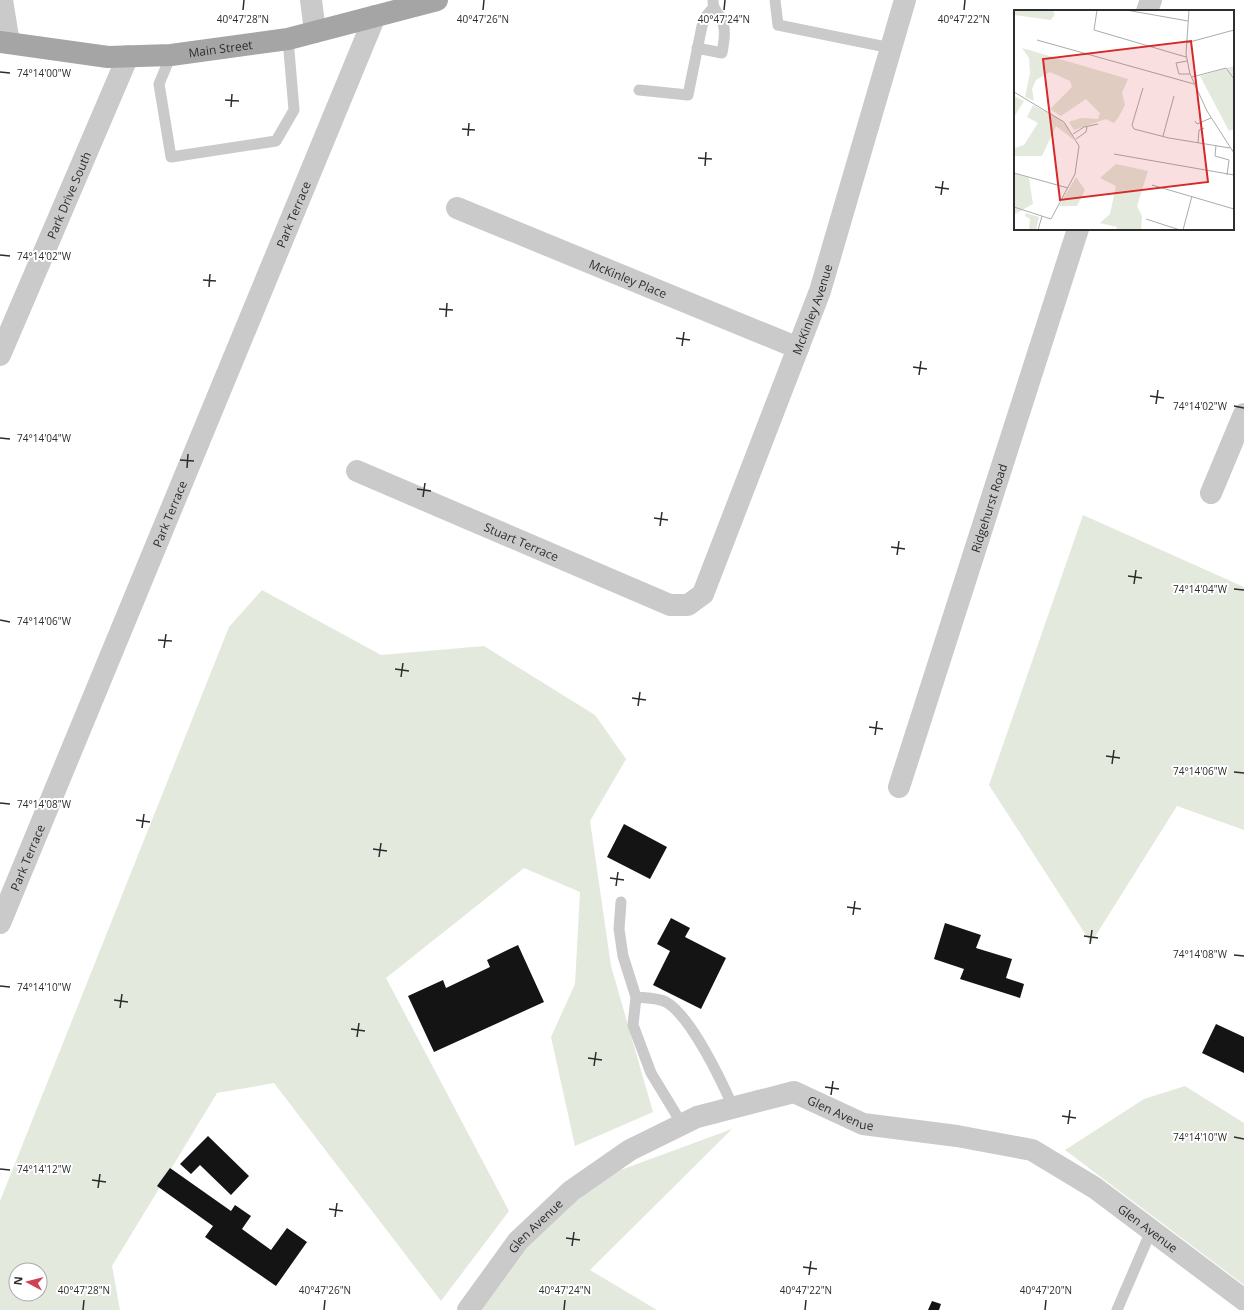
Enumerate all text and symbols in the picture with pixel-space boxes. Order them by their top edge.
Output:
inset map [1014,10,1234,230]
text: 40°47'28"N [217,12,269,26]
text: 40°47'26"N [457,12,509,26]
text: 40°47'24"N [698,12,750,26]
text: 40°47'22"N [938,12,990,26]
street label: Main Street [187,35,254,61]
text: 74°14'00"W [17,66,72,80]
street label: Park Drive South [42,149,95,241]
street label: Park Terrace [272,178,314,250]
text: 74°14'02"W [17,249,72,263]
street label: McKinley Place [587,255,670,302]
street label: McKinley Avenue [788,262,836,357]
text: 74°14'02"W [1173,399,1228,413]
text: 74°14'04"W [17,431,72,445]
street label: Ridgehurst Road [966,461,1011,555]
street label: Park Terrace [148,478,191,549]
street label: Stuart Terrace [482,518,562,565]
text: 74°14'04"W [1173,582,1228,596]
text: 74°14'06"W [17,614,72,628]
text: 74°14'06"W [1173,764,1228,778]
text: 74°14'08"W [17,797,72,811]
street label: Park Terrace [6,821,49,893]
text: 74°14'08"W [1173,947,1228,961]
text: 74°14'10"W [17,980,72,994]
street label: Glen Avenue [805,1091,875,1134]
text: 74°14'10"W [1173,1130,1228,1144]
text: 74°14'12"W [17,1162,72,1176]
street label: Glen Avenue [504,1195,566,1256]
street label: Glen Avenue [1115,1200,1182,1256]
north arrow [8,1262,48,1302]
text: N [10,1275,26,1286]
text: 40°47'28"N [58,1283,110,1297]
text: 40°47'26"N [299,1283,351,1297]
text: 40°47'24"N [539,1283,591,1297]
text: 40°47'22"N [780,1283,832,1297]
text: 40°47'20"N [1020,1283,1072,1297]

